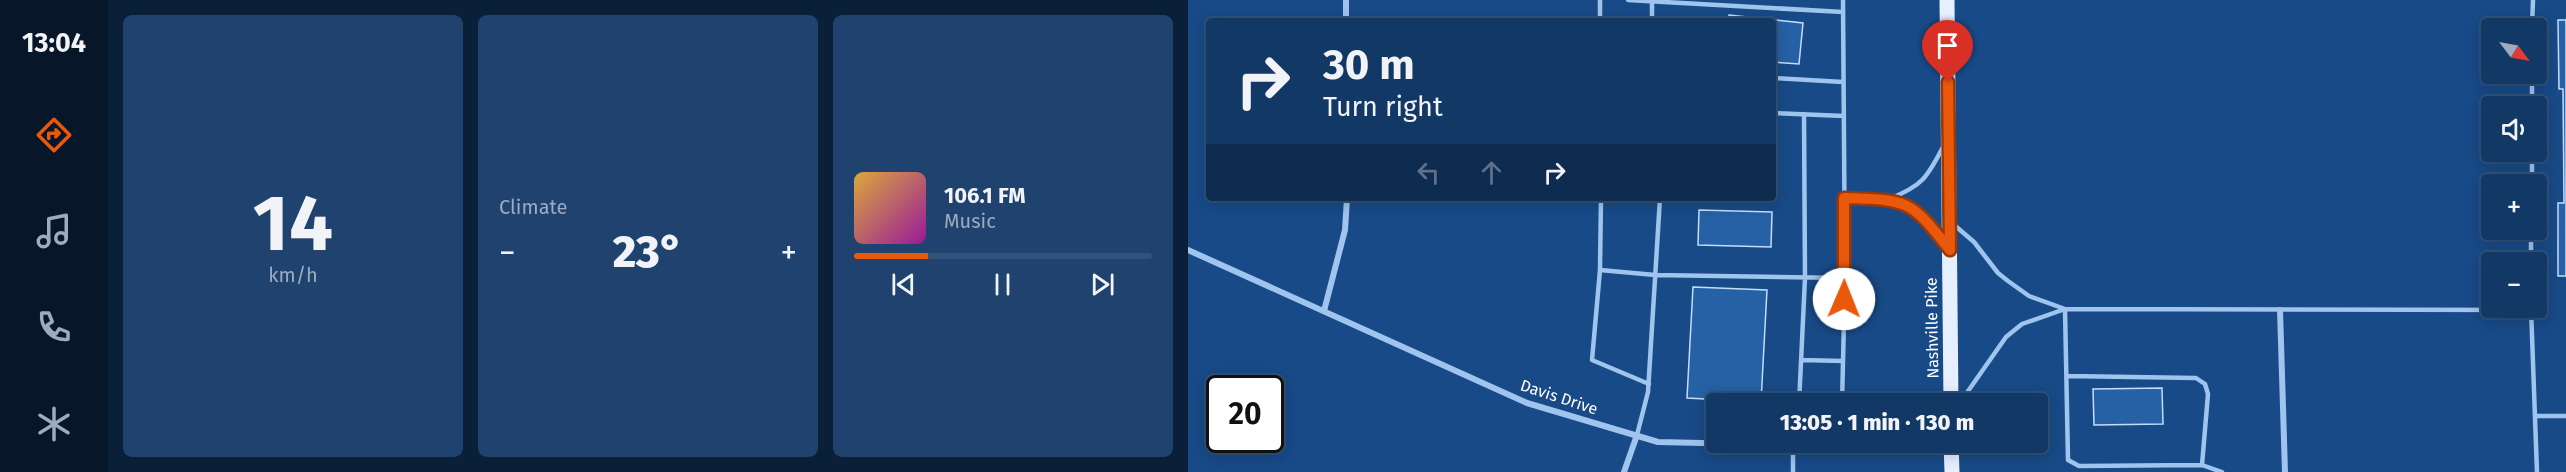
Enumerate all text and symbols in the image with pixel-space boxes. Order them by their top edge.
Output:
north arrow [2481,18,2547,84]
map controls [2481,18,2547,318]
pin [1922,20,1973,82]
text: 13:04 [22,27,86,59]
icon: arrive [1931,29,1964,62]
text: 30 m [1323,40,1415,90]
icon: right [1224,42,1302,120]
text: Turn right [1323,91,1443,123]
button: sound [2481,96,2547,162]
icon: directions [33,114,75,156]
icon: left [1412,156,1445,189]
icon: ahead [1475,156,1508,189]
icon: right [1538,156,1571,189]
button: + [2481,174,2547,240]
text: 14 [253,177,333,271]
text: 106.1 FM [944,182,1025,209]
text: Climate [499,195,567,219]
text: Music [944,209,996,233]
icon: music [33,210,75,252]
text: 23° [613,225,683,279]
text: − [499,233,516,273]
text: + [781,233,797,273]
button: − [2481,252,2547,318]
text: km/h [268,263,318,287]
position arrow [1812,267,1876,331]
icon: previous [887,268,920,301]
icon: pause [986,268,1019,301]
icon: next [1086,268,1119,301]
street label: Nashville Pike [1922,277,1942,379]
icon: phone [33,306,75,348]
speed limit sign: 20 [1206,375,1284,453]
street label: Davis Drive [1518,376,1600,418]
icon: climate [33,403,75,445]
text: 13:05 · 1 min · 130 m [1780,409,1974,436]

